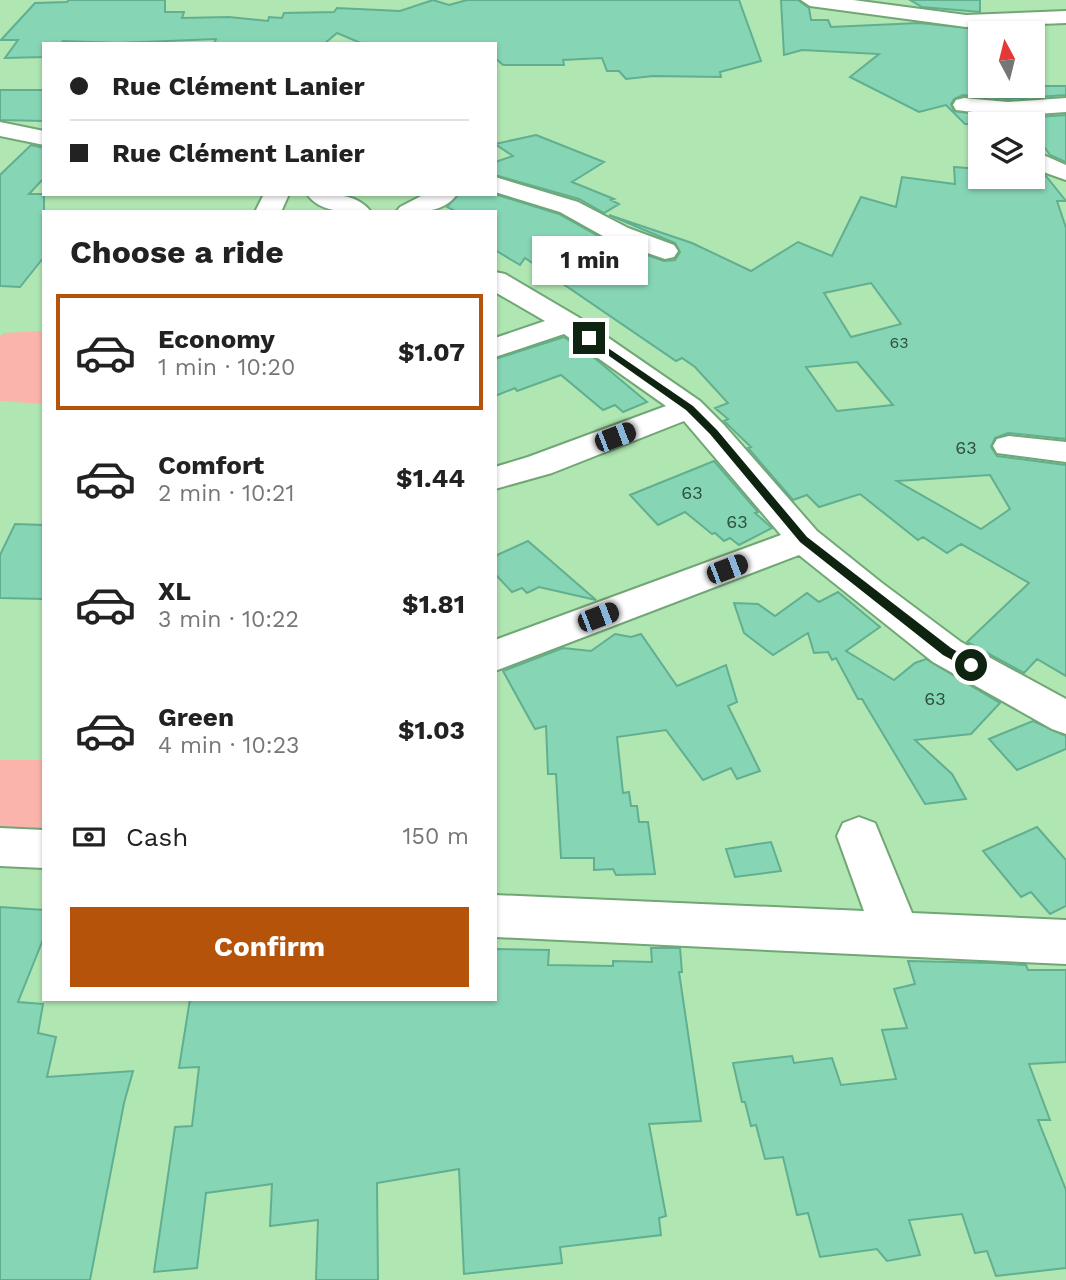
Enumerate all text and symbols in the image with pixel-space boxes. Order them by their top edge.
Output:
north arrow [968,21,1045,98]
map controls [968,21,1045,189]
text: Rue Clément Lanier [112,71,365,101]
button: layers [968,112,1045,189]
text: Rue Clément Lanier [112,138,365,168]
text: Choose a ride [70,233,284,271]
callout: 1 min [531,236,647,286]
text: 1 min [560,247,620,274]
icon: car [74,321,137,384]
route end [573,322,605,354]
text: Economy [158,324,275,354]
house number: 63 [889,333,909,352]
text: $1.07 [398,337,465,367]
text: 1 min · 10:20 [158,354,295,381]
car [592,420,639,454]
house number: 63 [955,437,977,458]
icon: car [74,447,137,510]
text: Comfort [158,450,264,480]
text: $1.44 [396,463,465,493]
text: 2 min · 10:21 [158,480,294,507]
house number: 63 [681,482,703,503]
house number: 63 [726,511,748,532]
car [704,552,751,586]
icon: car [74,573,137,636]
text: XL [158,576,191,606]
text: $1.81 [402,589,465,619]
car [575,600,622,634]
text: 3 min · 10:22 [158,606,299,633]
route start [955,649,987,681]
house number: 63 [924,688,946,709]
icon: car [74,699,137,762]
text: Green [158,702,234,732]
text: $1.03 [398,715,465,745]
text: 4 min · 10:23 [158,732,300,759]
icon: cash [70,818,108,856]
text: Cash [126,822,188,852]
text: 150 m [403,823,469,850]
button: Confirm [70,907,469,987]

